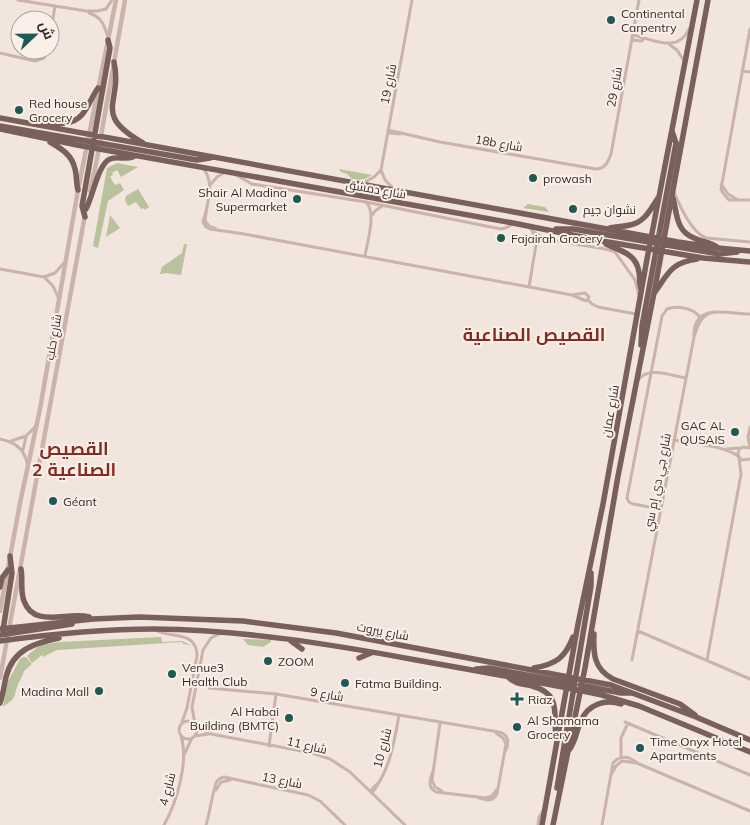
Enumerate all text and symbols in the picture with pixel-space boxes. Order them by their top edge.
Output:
place label: Continental Carpentry [621,6,685,35]
north arrow [10,10,60,60]
marker: Continental Carpentry [605,14,617,26]
text: ش [35,18,59,42]
street label: شارع 19 [377,62,400,106]
street label: شارع 29 [603,66,626,109]
place label: Red house Grocery [29,96,87,125]
marker: Red house Grocery [13,104,25,116]
street label: 18b شارع [474,131,524,156]
place label: prowash [543,171,592,186]
marker: prowash [527,172,539,184]
street label: شارع دمشق [345,176,407,203]
place label: Shair Al Madina Supermarket [198,185,287,214]
marker: Shair Al Madina Supermarket [291,193,303,205]
place label: نشوان جيم [583,202,636,218]
marker: نشوان جيم [567,203,579,215]
place label: Fajairah Grocery [511,231,603,246]
marker: Fajairah Grocery [495,232,507,244]
street label: شارع حلب [42,313,65,361]
district label: القصيص الصناعية [463,323,605,346]
street label: شارع عمان [598,383,623,439]
place label: GAC AL QUSAIS [680,418,725,447]
marker: GAC AL QUSAIS [729,426,741,438]
street label: شارع جي دي إم سي [640,432,677,533]
district label: القصيص الصناعية 2 [32,437,116,481]
place label: Géant [63,494,97,509]
marker: Géant [47,495,59,507]
street label: شارع بيروت [355,619,410,644]
place label: ZOOM [278,654,314,669]
marker: ZOOM [262,655,274,667]
place label: Venue3 Health Club [182,660,247,689]
marker: Venue3 Health Club [166,668,178,680]
place label: Fatma Building. [355,676,442,691]
marker: Fatma Building. [339,677,351,689]
place label: Madina Mall [21,684,89,699]
street label: شارع 9 [309,684,345,705]
marker: Madina Mall [93,685,105,697]
marker: Riaz [510,692,524,706]
place label: Riaz [528,692,553,707]
place label: Al Habai Building (BMTC) [190,704,279,733]
marker: Al Habai Building (BMTC) [283,712,295,724]
place label: Al Shamama Grocery [527,713,599,742]
marker: Al Shamama Grocery [511,721,523,733]
street label: شارع 10 [369,726,396,770]
street label: شارع 11 [285,733,329,758]
place label: Time Onyx Hotel Apartments [650,734,742,763]
marker: Time Onyx Hotel Apartments [634,742,646,754]
street label: شارع 13 [260,769,304,792]
street label: شارع 4 [155,771,180,807]

